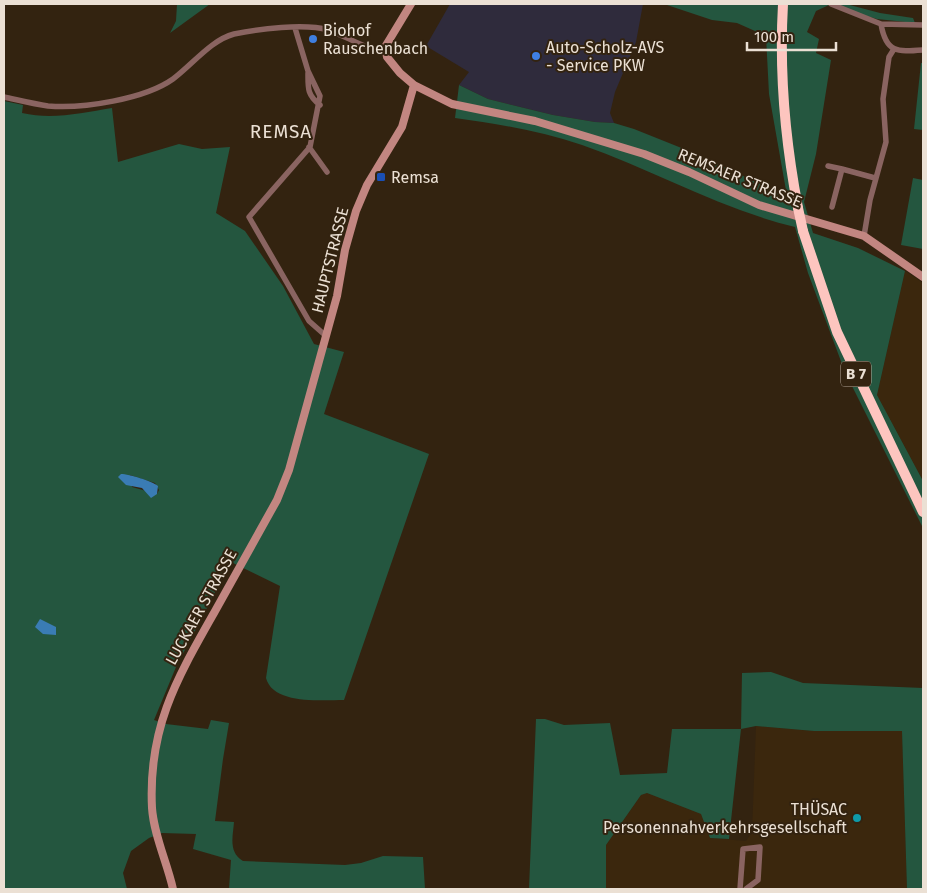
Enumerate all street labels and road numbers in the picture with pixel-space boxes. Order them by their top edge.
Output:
street label: REMSAER STRASSE [675,144,805,212]
street label: HAUPTSTRASSE [308,205,352,315]
road number: B 7 [841,362,871,386]
street label: LUCKAER STRASSE [161,546,241,668]

